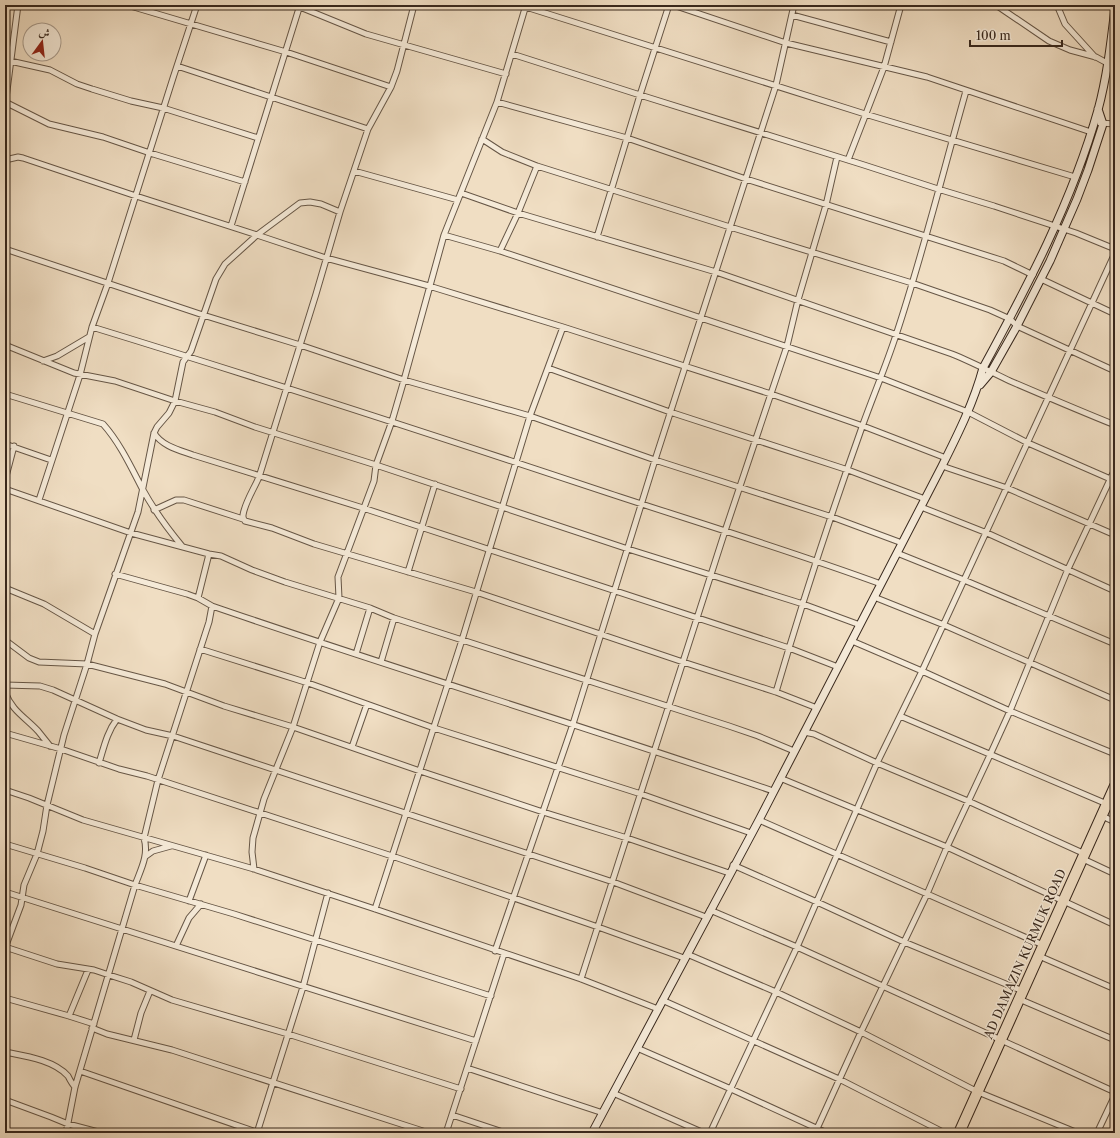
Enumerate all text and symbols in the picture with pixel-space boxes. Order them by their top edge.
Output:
north arrow [22,22,62,62]
scale bar [970,22,1062,48]
text: ش [38,24,52,41]
text: 100 m [976,28,1011,43]
street label: AD DAMAZIN KURMUK ROAD [980,866,1069,1042]

